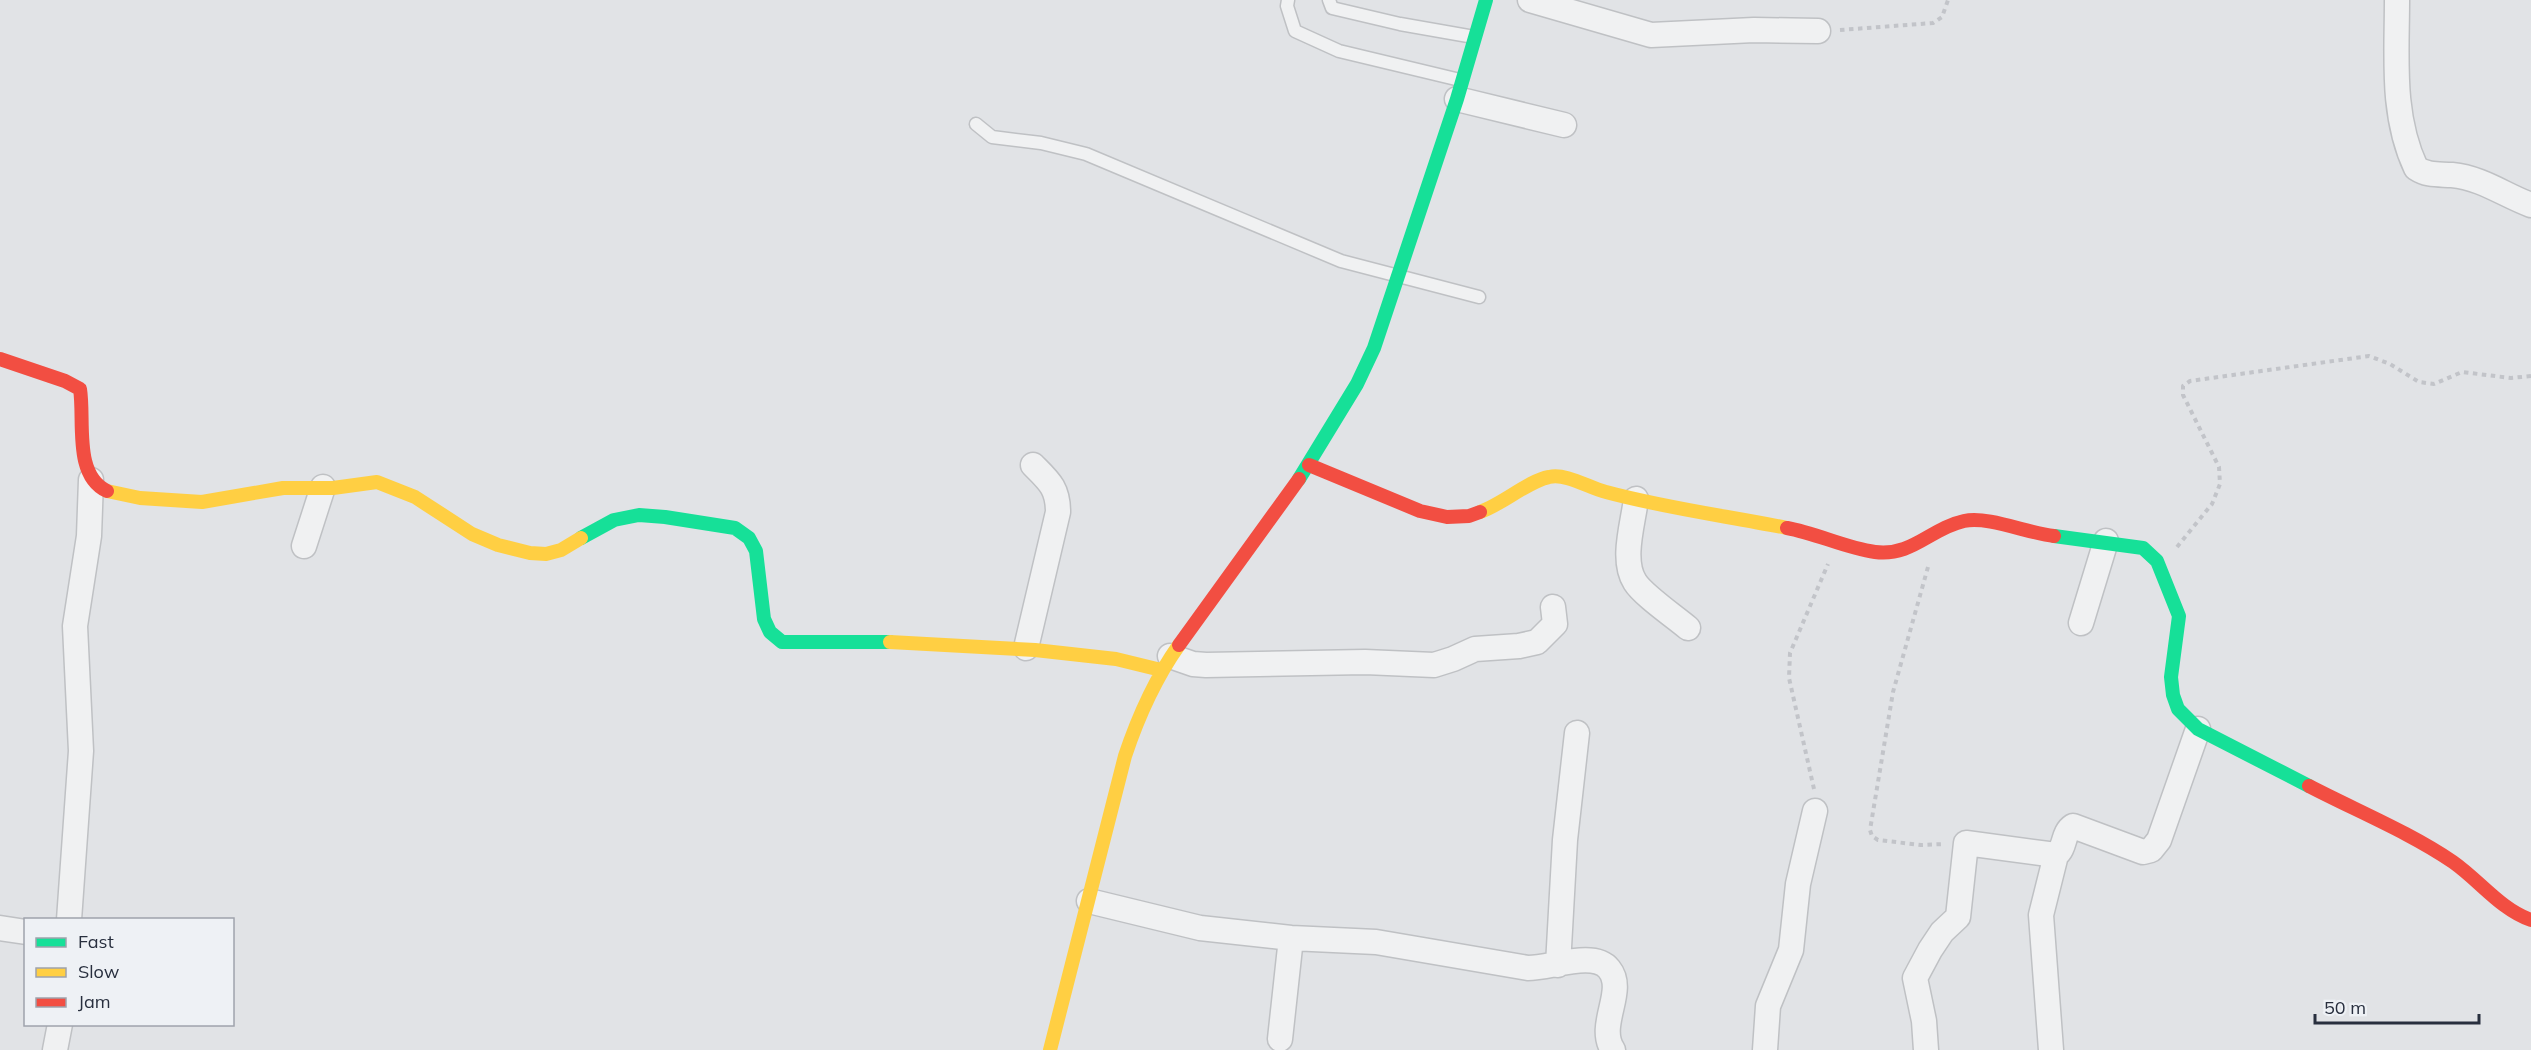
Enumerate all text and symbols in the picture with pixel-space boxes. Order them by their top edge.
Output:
legend [24,918,234,1026]
text: Fast [78,930,114,953]
text: Slow [78,960,120,983]
scale bar [2315,987,2478,1025]
text: Jam [78,990,111,1013]
text: 50 m [2324,996,2366,1019]

